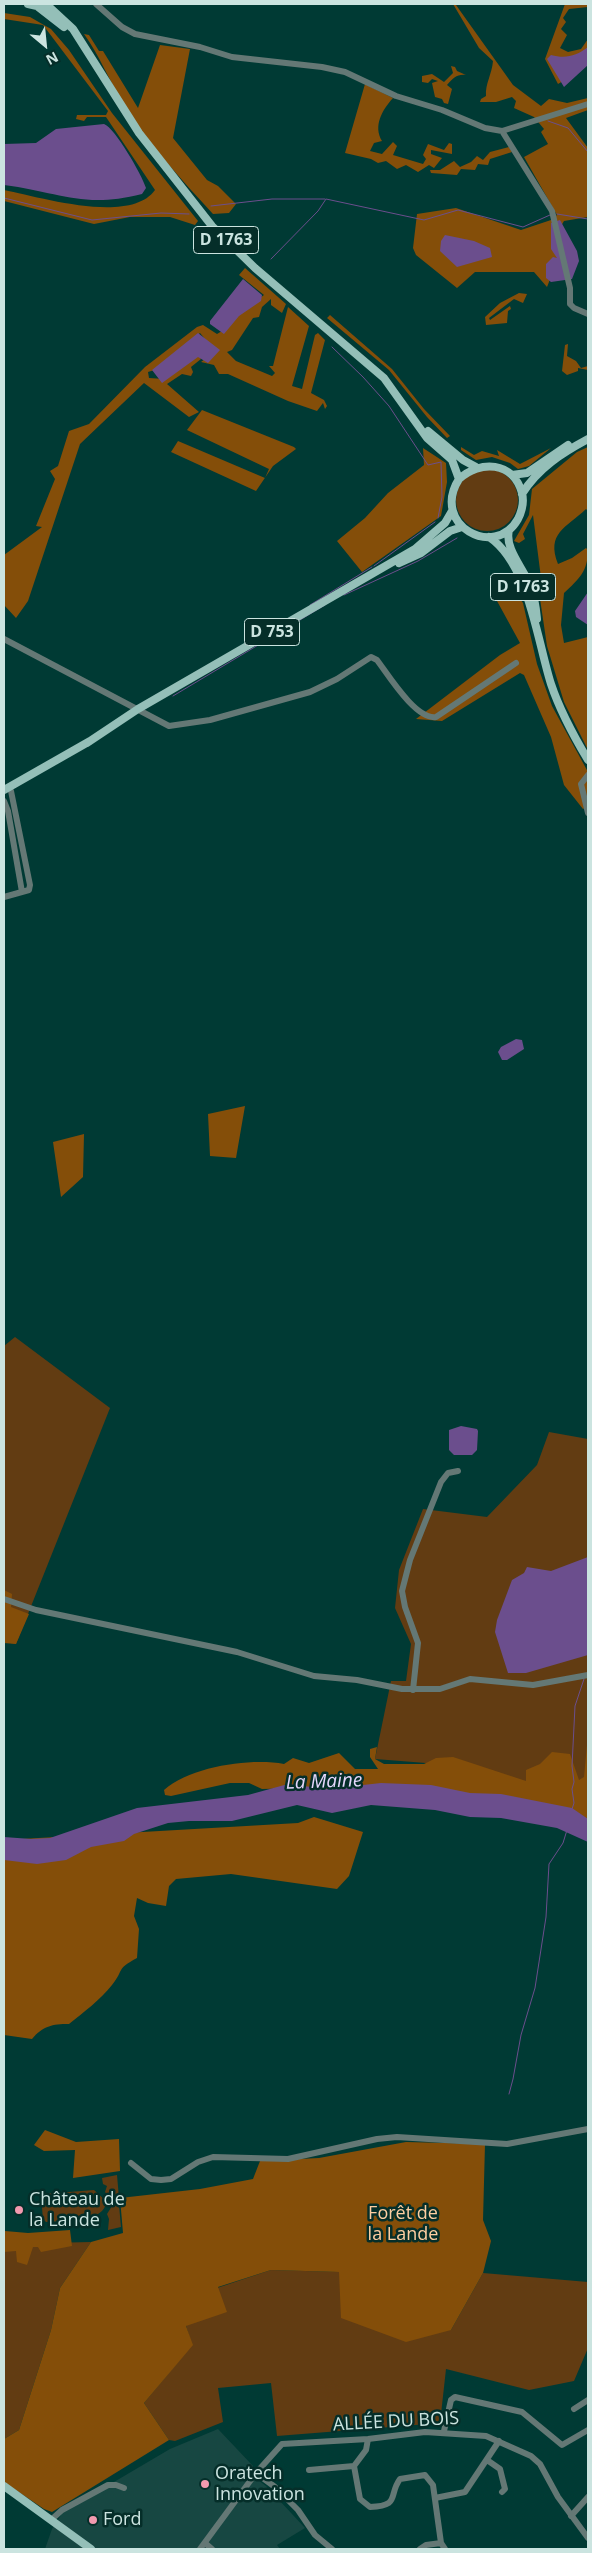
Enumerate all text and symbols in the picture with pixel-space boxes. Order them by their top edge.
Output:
north arrow [20,20,70,70]
text: N [43,48,62,70]
road number: D 1763 [194,226,258,254]
road number: D 1763 [490,574,556,600]
road number: D 753 [244,618,300,646]
water label: La Maine [285,1769,363,1795]
place label: Château de la Lande [29,2189,125,2232]
park label: Forêt de la Lande [368,2203,438,2246]
marker: Château de la Lande [13,2204,25,2216]
street label: ALLÉE DU BOIS [332,2408,460,2436]
place label: Oratech Innovation [215,2463,305,2506]
marker: Oratech Innovation [199,2478,211,2490]
place label: Ford [103,2509,141,2531]
marker: Ford [87,2514,99,2526]

